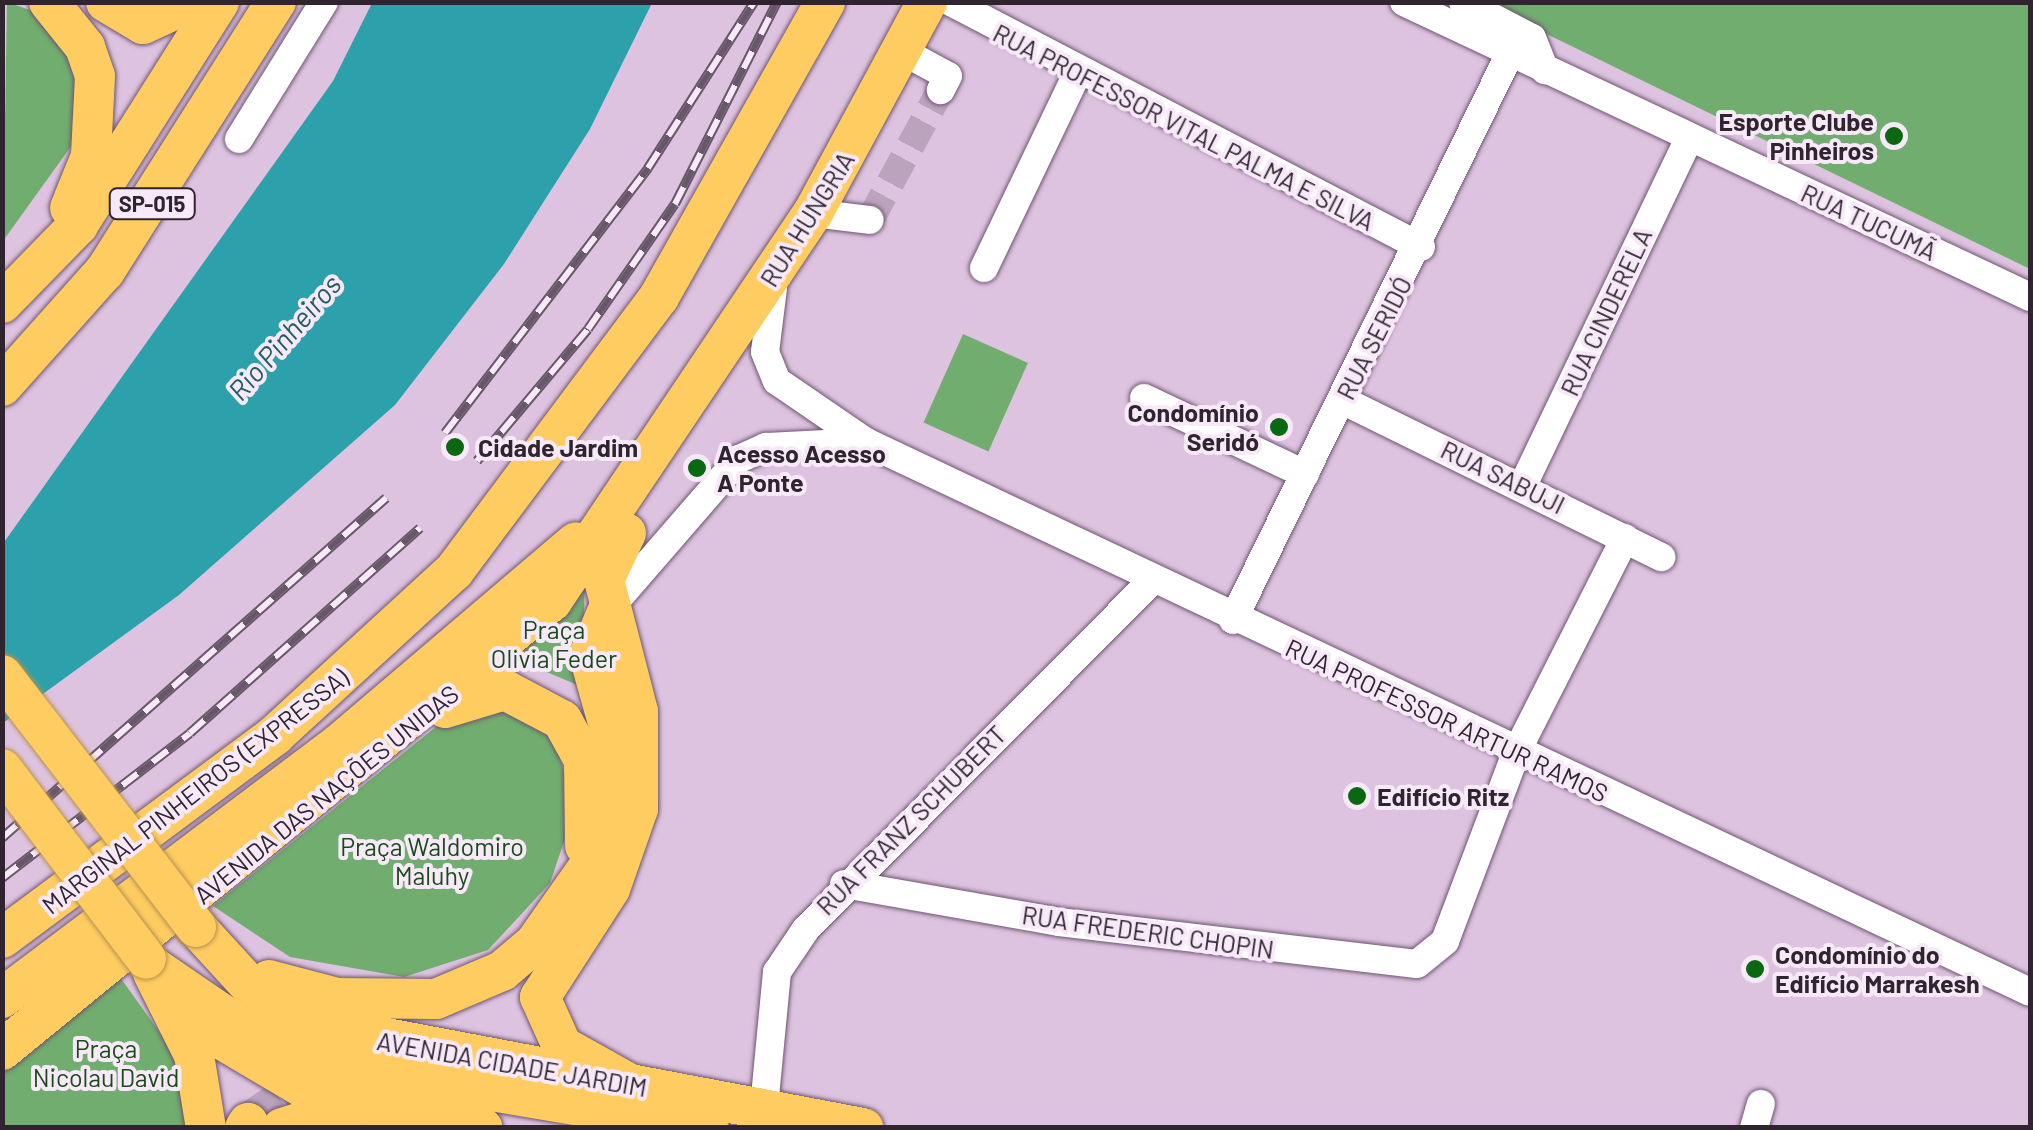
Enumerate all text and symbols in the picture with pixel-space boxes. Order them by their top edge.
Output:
street label: RUA PROFESSOR VITAL PALMA E SILVA [988,17,1380,237]
place label: Esporte Clube Pinheiros [1718,107,1874,166]
marker: Esporte Clube Pinheiros [1883,125,1905,147]
street label: RUA HUNGRIA [754,146,860,292]
street label: RUA TUCUMÃ [1797,178,1941,266]
road number: SP-015 [107,187,197,221]
street label: RUA CINDERELA [1554,224,1658,400]
water label: Rio Pinheiros [220,268,348,406]
street label: RUA SERIDÓ [1330,272,1418,404]
place label: Condomínio Seridó [1127,398,1259,457]
marker: Condomínio Seridó [1268,416,1290,438]
place label: Cidade Jardim [478,432,638,462]
marker: Cidade Jardim [442,434,468,460]
street label: RUA SABUJI [1436,434,1570,520]
place label: Acesso Acesso A Ponte [717,439,886,498]
marker: Acesso Acesso A Ponte [686,457,708,479]
park label: Praça Olivia Feder [491,615,617,674]
street label: RUA PROFESSOR ARTUR RAMOS [1281,632,1613,808]
street label: MARGINAL PINHEIROS (EXPRESSA) [36,662,354,920]
street label: AVENIDA DAS NAÇÕES UNIDAS [188,678,464,910]
street label: RUA FRANZ SCHUBERT [810,719,1012,921]
place label: Edifício Ritz [1377,781,1509,811]
marker: Edifício Ritz [1346,785,1368,807]
park label: Praça Waldomiro Maluhy [340,832,524,891]
street label: RUA FREDERIC CHOPIN [1020,899,1276,965]
place label: Condomínio do Edifício Marrakesh [1775,940,1980,999]
marker: Condomínio do Edifício Marrakesh [1744,958,1766,980]
street label: AVENIDA CIDADE JARDIM [375,1025,649,1103]
park label: Praça Nicolau David [33,1034,179,1093]

